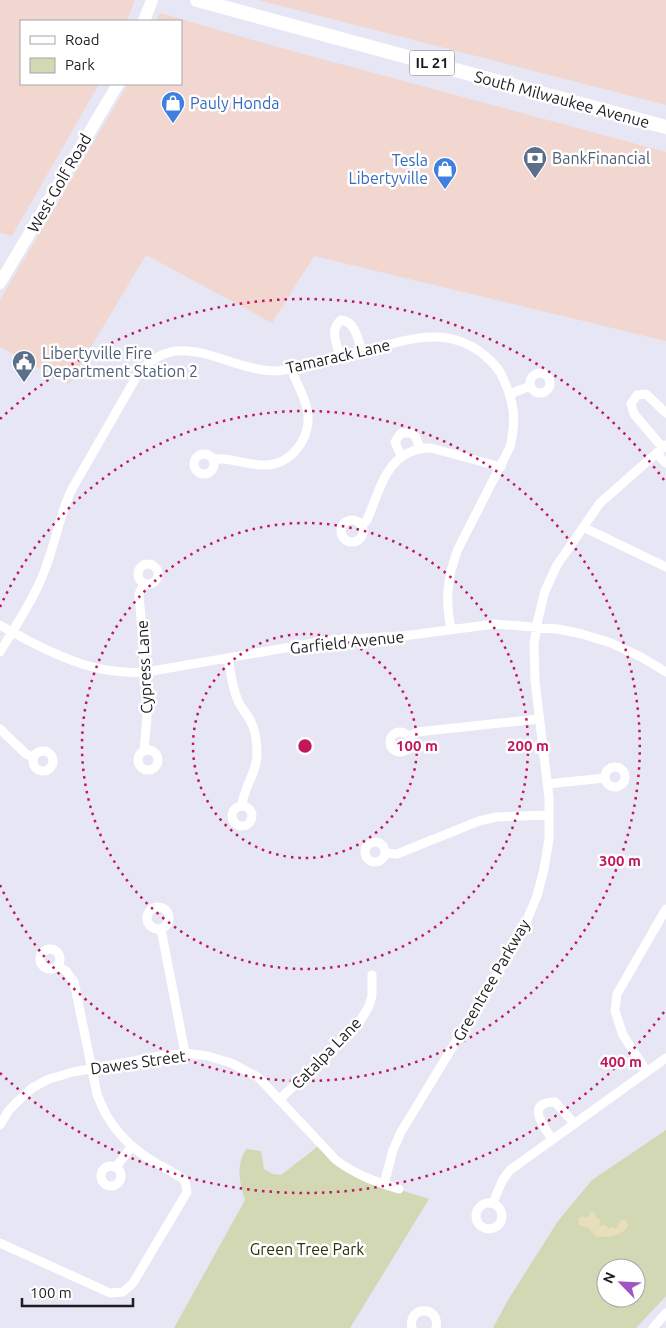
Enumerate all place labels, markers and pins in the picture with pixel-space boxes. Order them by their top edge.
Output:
shop icon: Pauly Honda [160,90,186,124]
place label: Pauly Honda [190,94,280,112]
bank icon: BankFinancial [522,145,548,179]
place label: BankFinancial [552,149,650,167]
place label: Tesla Libertyville [349,151,428,187]
shop icon: Tesla Libertyville [432,156,458,190]
place label: Libertyville Fire Department Station 2 [42,344,198,380]
public building icon: Libertyville Fire Department Station 2 [11,349,37,383]
centre of rings [296,737,314,755]

